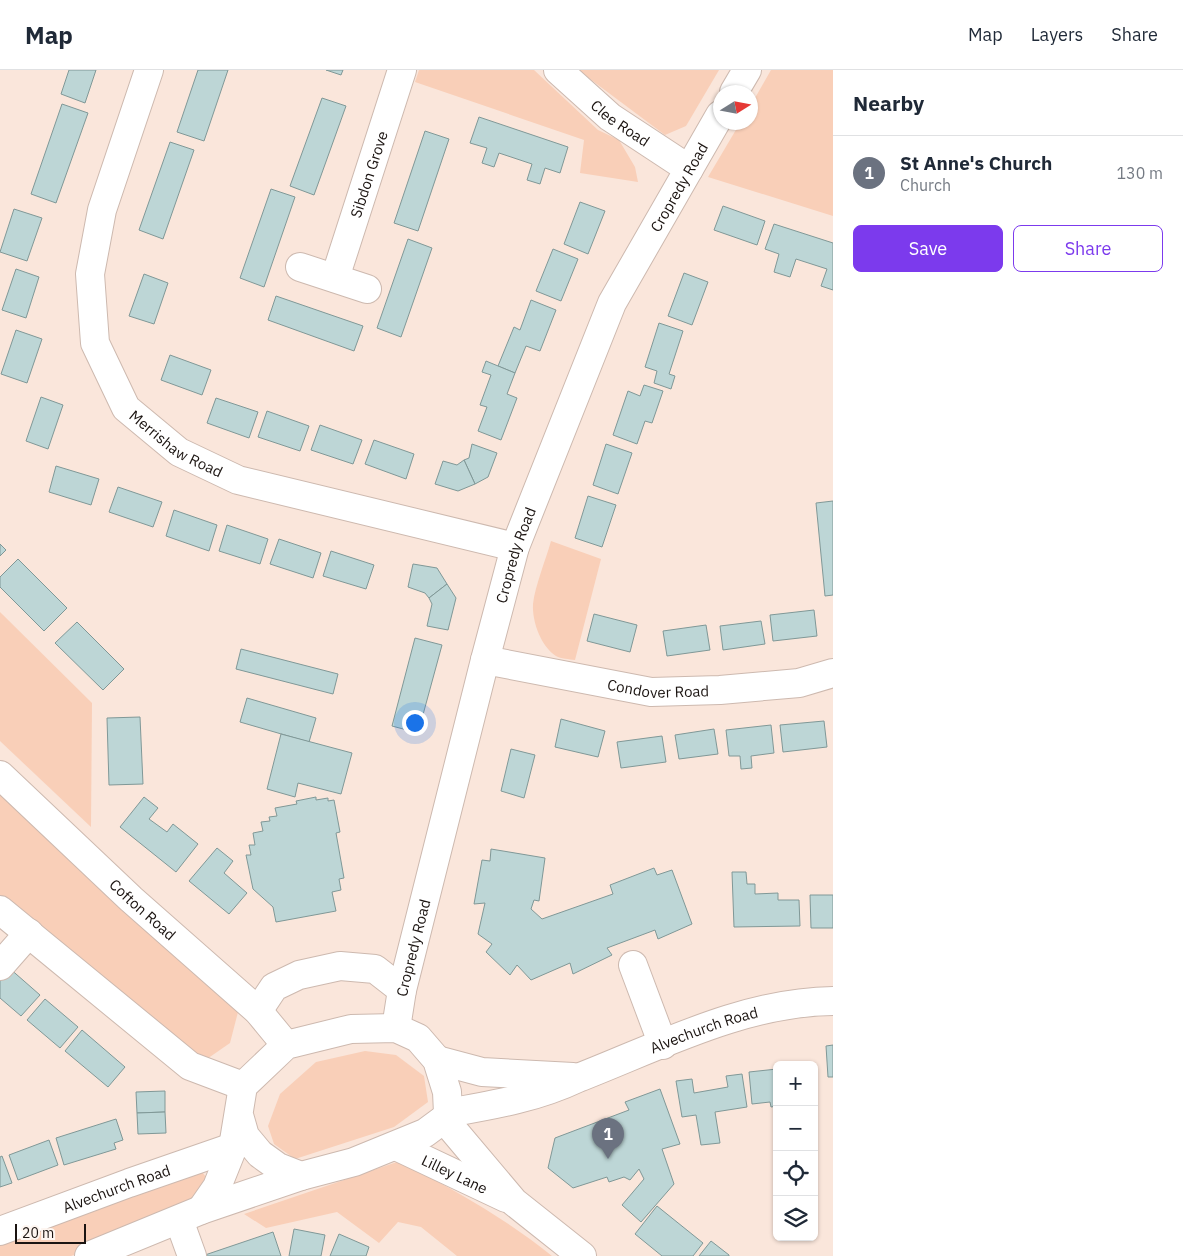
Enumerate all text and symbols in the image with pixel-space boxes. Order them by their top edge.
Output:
text: Map [25,19,73,51]
text: Map [968,23,1003,46]
text: Layers [1031,23,1083,46]
text: Share [1111,23,1158,46]
north arrow [713,85,758,130]
text: Nearby [853,89,924,117]
street label: Clee Road [587,95,654,150]
street label: Sibdon Grove [346,128,391,220]
street label: Cropredy Road [646,139,712,235]
text: St Anne's Church [900,151,1052,175]
text: 1 [864,163,874,183]
text: 130 m [1116,163,1163,183]
text: Church [900,175,951,195]
button: Save [853,225,1003,272]
button: Share [1013,225,1163,272]
street label: Merrishaw Road [126,406,226,481]
street label: Cropredy Road [491,504,539,605]
street label: Condover Road [606,674,709,702]
your location [402,710,428,736]
street label: Cofton Road [106,874,180,944]
street label: Cropredy Road [392,897,434,998]
street label: Alvechurch Road [647,1002,760,1057]
map controls [773,1061,818,1241]
button: + [773,1061,818,1106]
button: − [773,1106,818,1151]
pin: 1 [592,1118,624,1159]
street label: Lilley Lane [419,1150,491,1198]
button: locate [773,1151,818,1196]
street label: Alvechurch Road [60,1160,173,1216]
button: layers [773,1196,818,1241]
scale bar [15,1221,86,1244]
text: 20 m [22,1224,54,1242]

